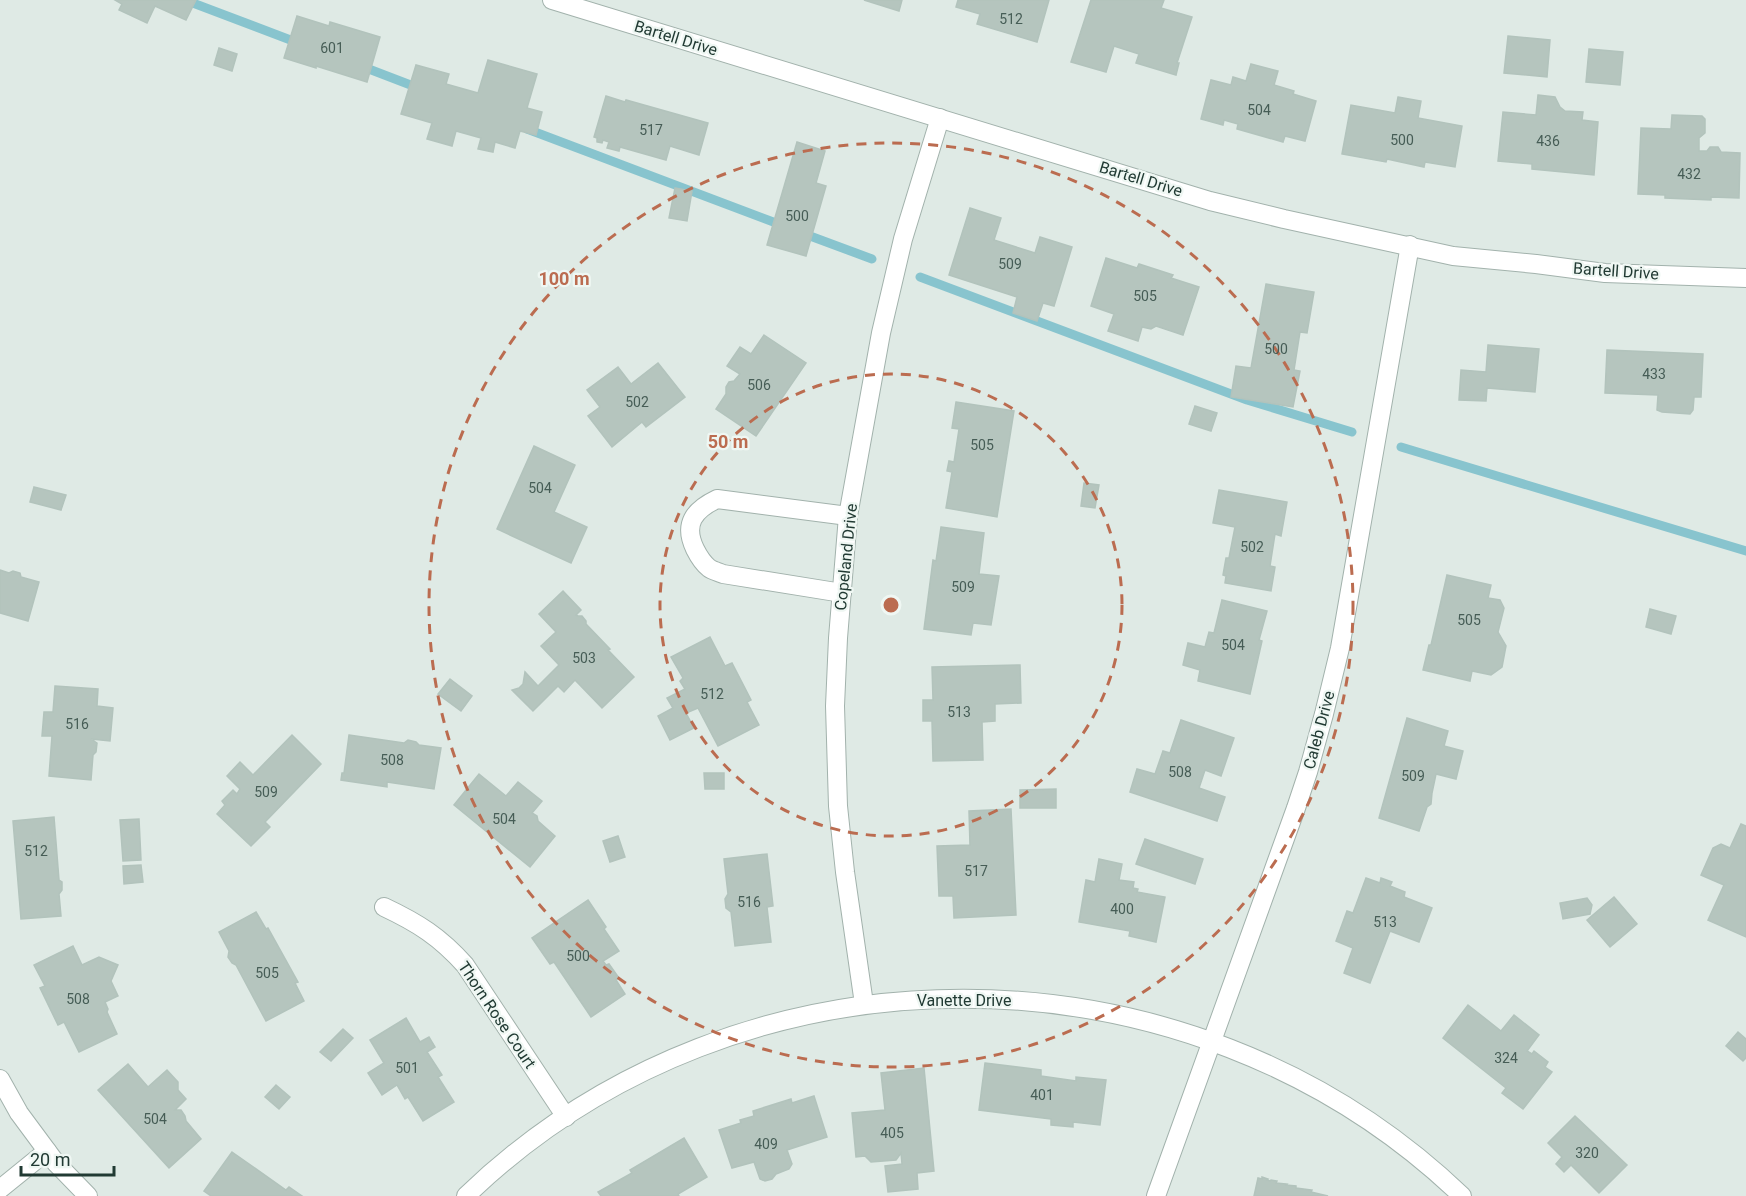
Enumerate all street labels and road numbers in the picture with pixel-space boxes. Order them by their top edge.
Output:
street label: Bartell Drive [632,16,720,60]
street label: Bartell Drive [1097,157,1185,201]
street label: Bartell Drive [1572,259,1660,283]
street label: Copeland Drive [831,503,861,611]
street label: Caleb Drive [1299,689,1339,771]
street label: Thorn Rose Court [454,958,540,1072]
street label: Vanette Drive [917,991,1011,1010]

